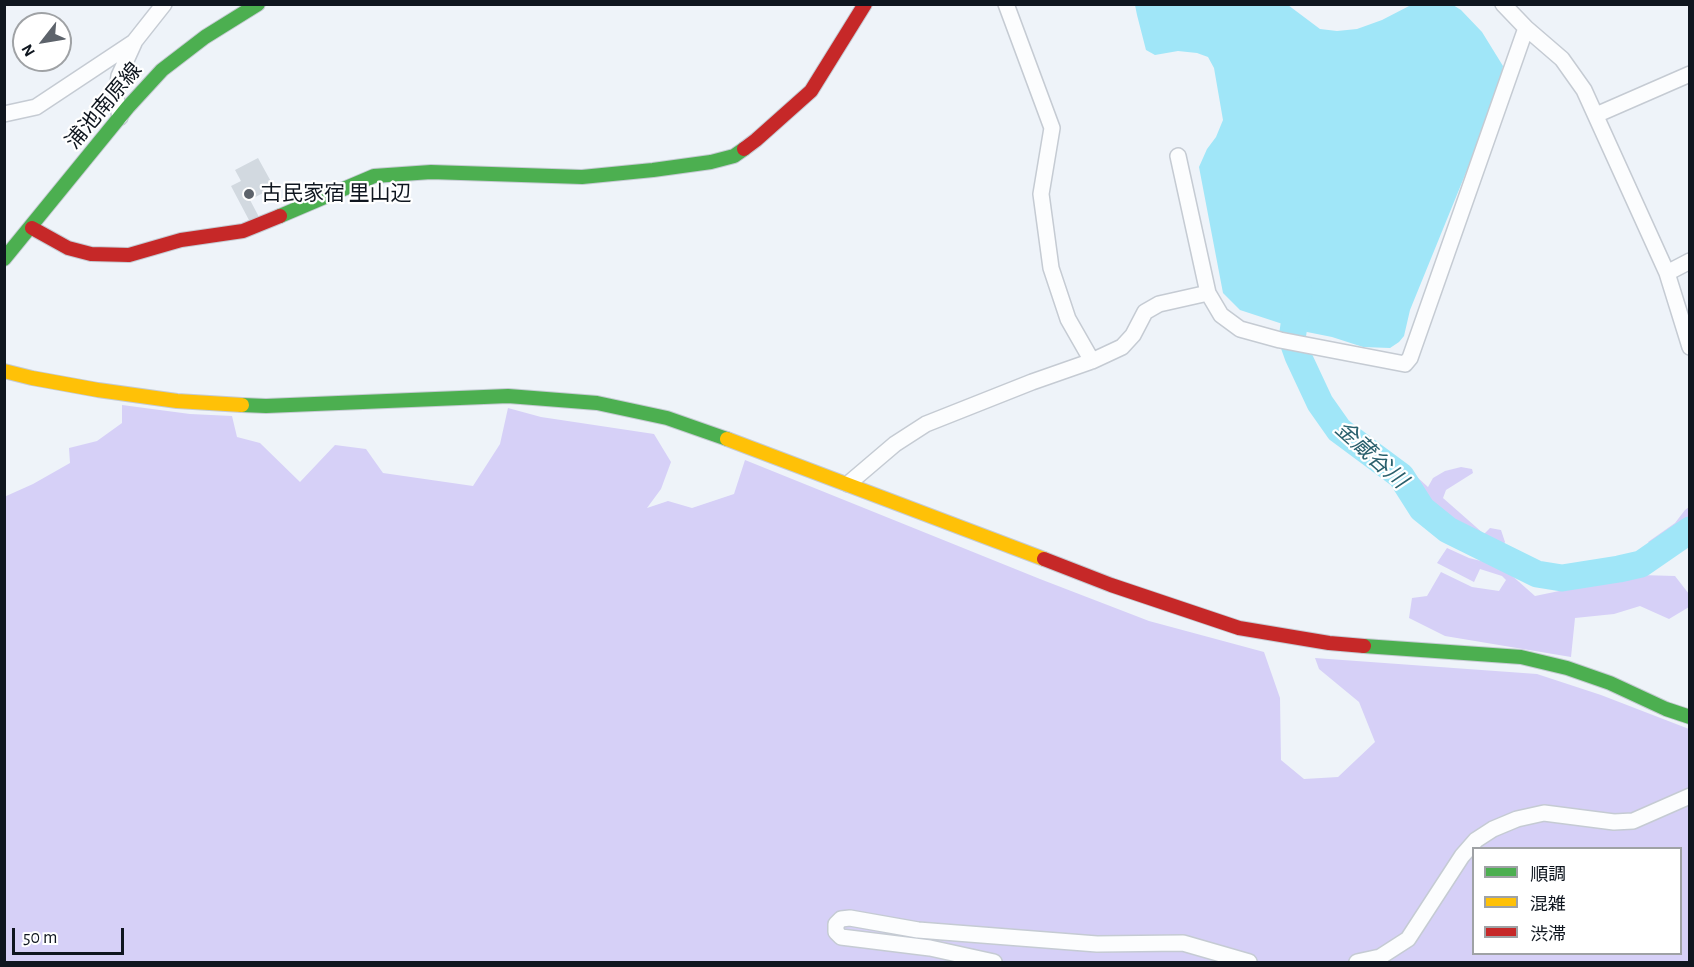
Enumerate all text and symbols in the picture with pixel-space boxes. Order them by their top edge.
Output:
north arrow [12,12,72,72]
text: N [19,41,38,59]
street label: 浦池南原線 [61,58,147,154]
place label: 古民家宿 里山辺 [261,181,411,207]
marker: 古民家宿 里山辺 [242,187,256,201]
water label: 金蔵谷川 [1329,416,1413,494]
legend [1472,847,1682,955]
text: 順調 [1530,866,1566,884]
text: 混雑 [1530,896,1566,914]
scale bar [15,916,128,954]
text: 渋滞 [1530,926,1566,944]
text: 50 m [23,929,57,947]

